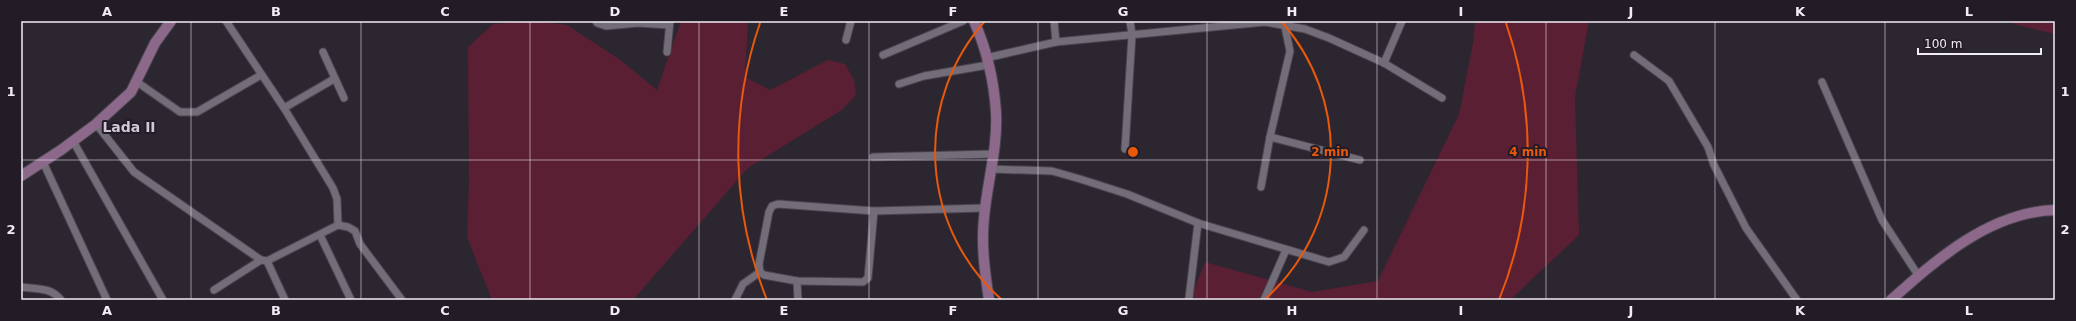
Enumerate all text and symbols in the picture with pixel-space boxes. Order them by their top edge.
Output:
text: A [102,4,112,19]
text: B [271,4,281,19]
text: C [440,4,450,19]
text: D [610,4,621,19]
text: E [780,4,788,19]
text: F [949,4,957,19]
text: G [1118,4,1128,19]
text: H [1287,4,1297,19]
text: I [1459,4,1463,19]
text: J [1628,4,1633,19]
text: K [1795,4,1806,19]
text: L [1965,4,1973,19]
scale bar [1918,30,2041,56]
text: 100 m [1924,37,1962,51]
text: 1 [6,84,16,99]
text: 1 [2060,84,2070,99]
district label: Lada II [102,119,156,135]
centre of rings [1126,145,1140,159]
text: 2 min [1311,145,1349,159]
text: 4 min [1509,145,1547,159]
text: 2 [6,222,16,237]
text: 2 [2060,222,2070,237]
text: A [102,303,112,318]
text: B [271,303,281,318]
text: C [440,303,450,318]
text: D [610,303,621,318]
text: E [780,303,788,318]
text: F [949,303,957,318]
text: G [1118,303,1128,318]
text: H [1287,303,1297,318]
text: I [1459,303,1463,318]
text: J [1628,303,1633,318]
text: K [1795,303,1806,318]
text: L [1965,303,1973,318]

